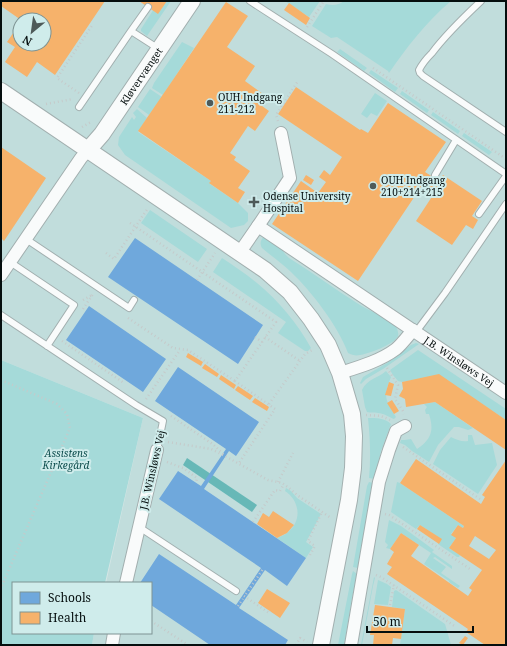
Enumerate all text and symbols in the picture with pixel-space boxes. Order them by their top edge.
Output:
north arrow [12,12,52,52]
text: N [19,32,34,50]
street label: Kløvervænget [117,44,166,108]
place label: OUH Indgang 211-212 [218,90,283,116]
marker: OUH Indgang 211-212 [205,98,215,108]
place label: OUH Indgang 210+214+215 [381,173,446,199]
marker: OUH Indgang 210+214+215 [368,181,378,191]
place label: Odense University Hospital [263,189,351,215]
marker: Odense University Hospital [248,196,260,208]
street label: J.B. Winsløws Vej [420,332,497,390]
street label: J.B. Winsløws Vej [136,429,168,512]
park label: Assistens Kirkegård [42,446,90,472]
legend [12,582,152,634]
text: Schools [48,589,91,606]
scale bar [367,608,473,634]
text: Health [48,609,87,626]
text: 50 m [373,613,401,630]

